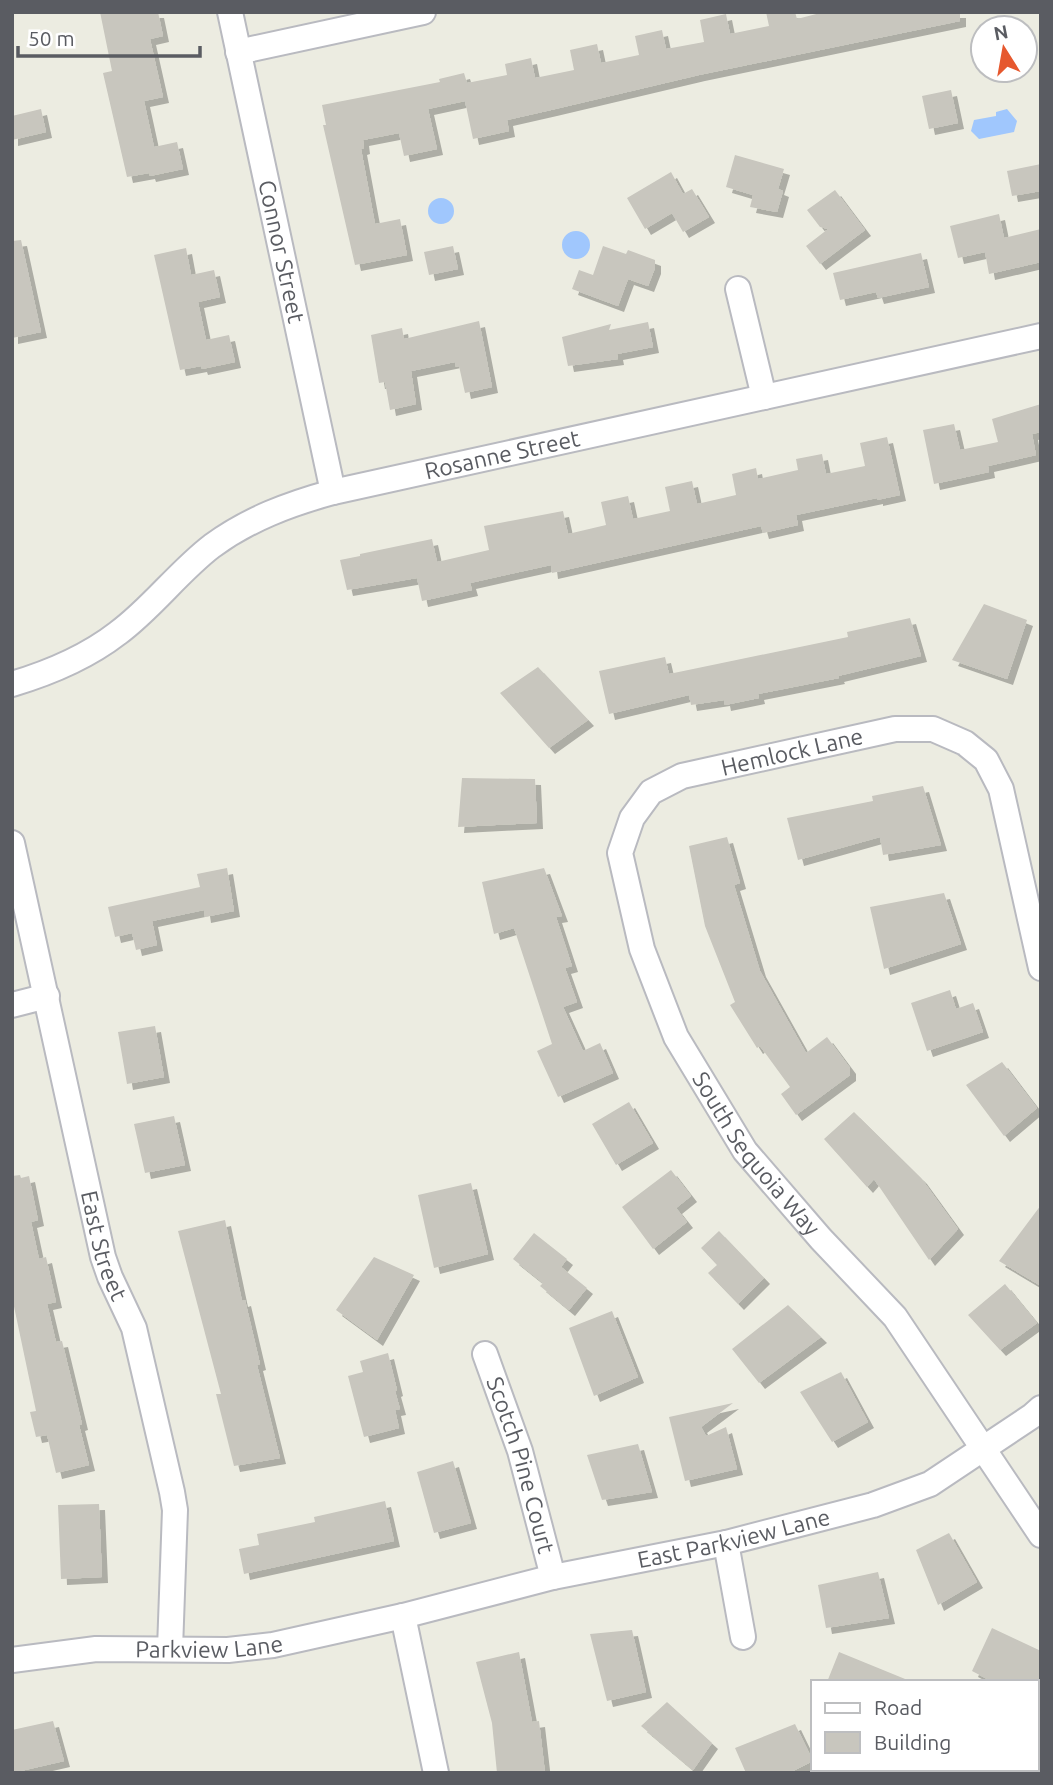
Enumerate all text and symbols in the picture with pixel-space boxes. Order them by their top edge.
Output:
scale bar [18,14,200,58]
north arrow [969,14,1039,84]
text: N [992,20,1010,44]
text: 50 m [28,26,75,50]
street label: Connor Street [254,178,309,325]
street label: Rosanne Street [422,425,582,483]
street label: Hemlock Lane [718,723,865,780]
street label: South Sequoia Way [688,1067,825,1240]
street label: East Street [77,1188,132,1304]
street label: Scotch Pine Court [482,1373,559,1556]
street label: East Parkview Lane [635,1504,833,1572]
street label: Parkview Lane [135,1630,285,1662]
legend [811,1680,1039,1771]
text: Road [874,1695,922,1719]
text: Building [874,1730,951,1754]

